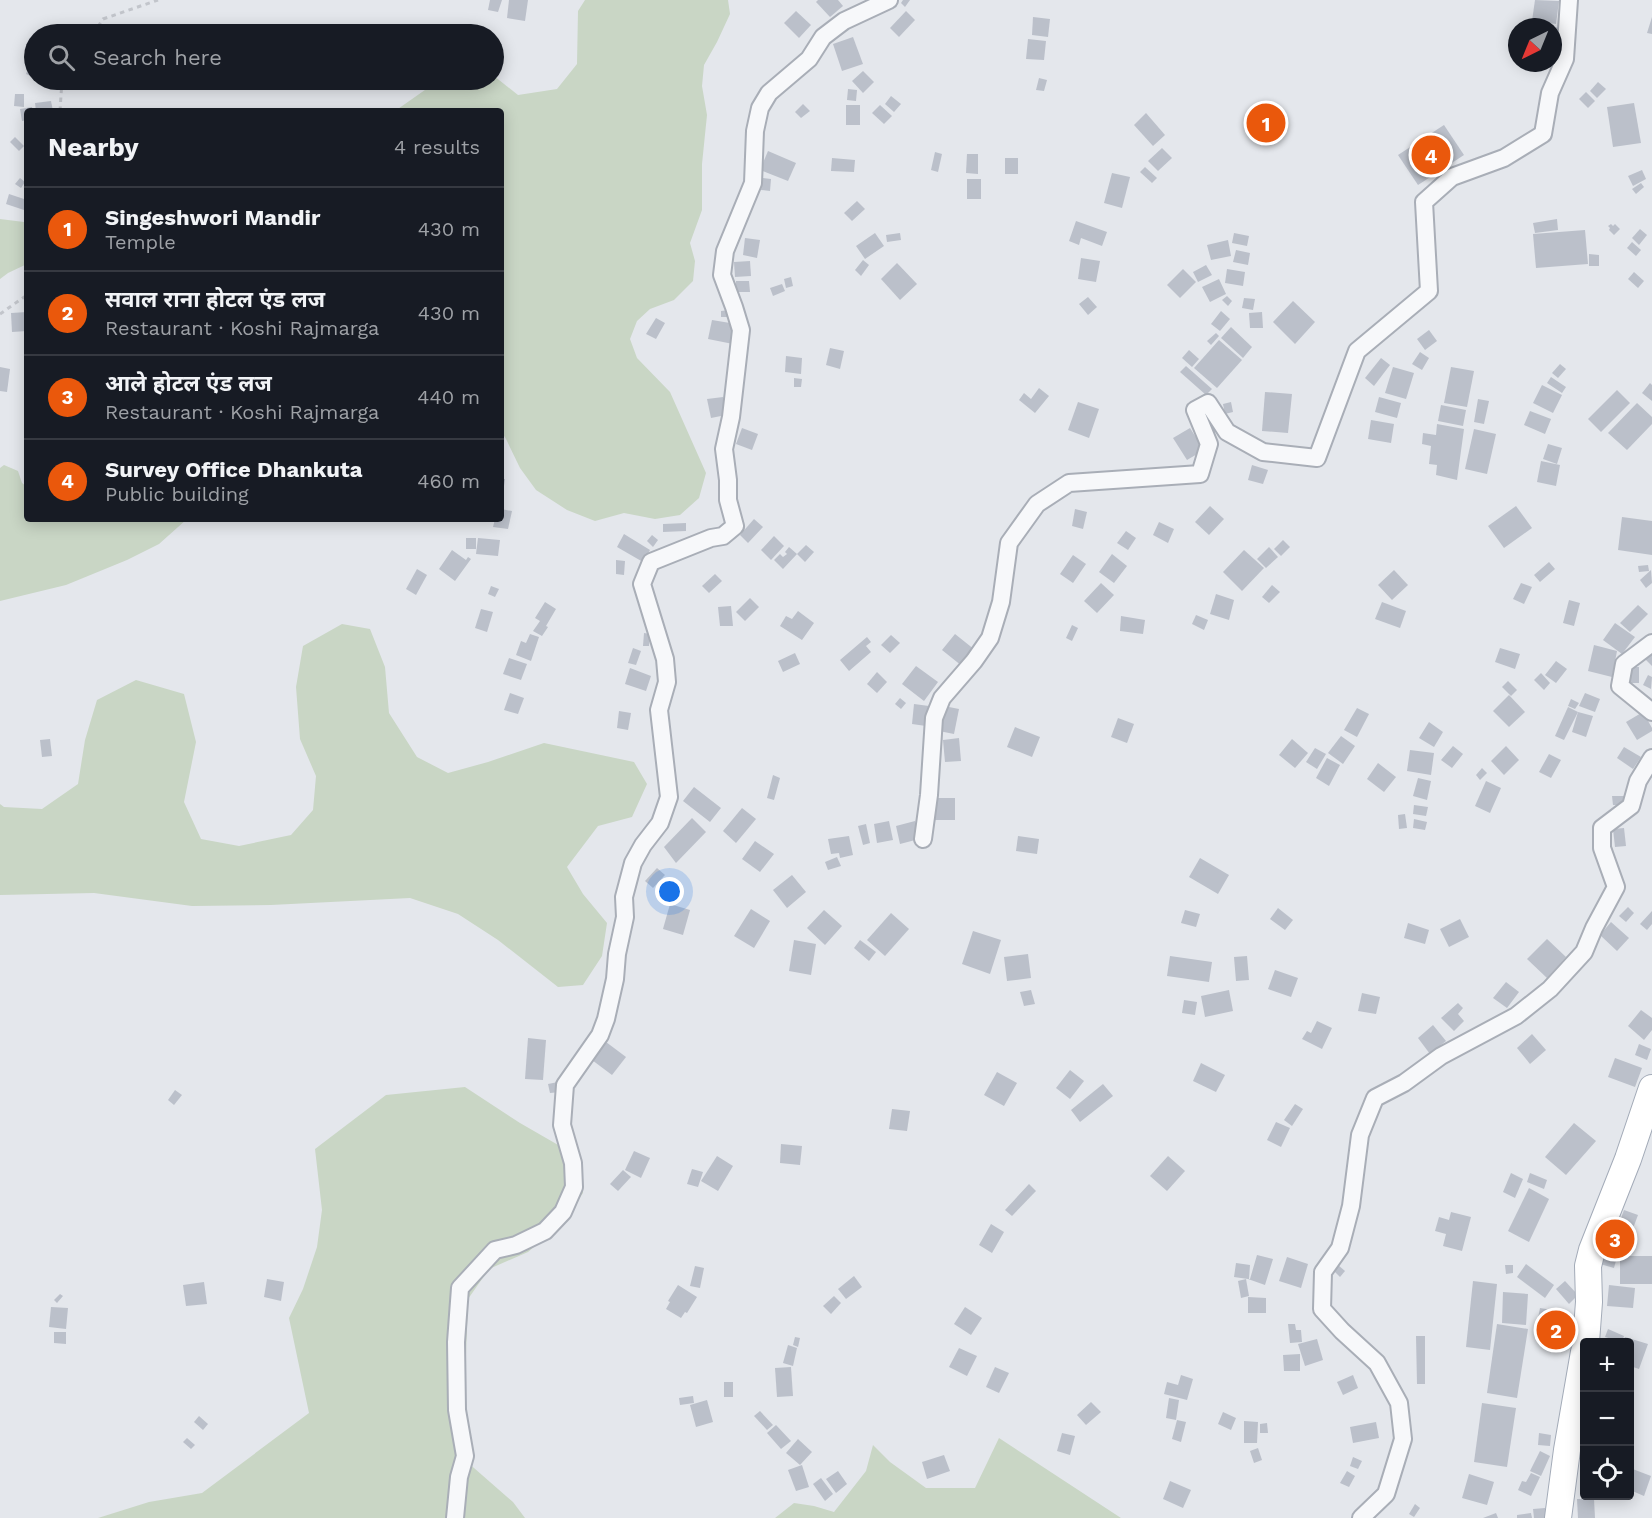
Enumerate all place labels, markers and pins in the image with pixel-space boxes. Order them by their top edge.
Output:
pin: 1 [1246,100,1286,146]
pin: 4 [1412,132,1450,178]
pin: 3 [1596,1216,1634,1262]
pin: 2 [1536,1308,1576,1352]

